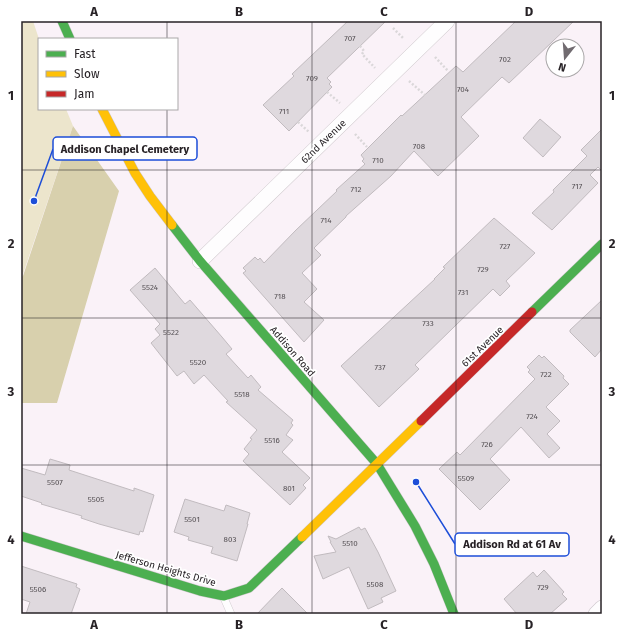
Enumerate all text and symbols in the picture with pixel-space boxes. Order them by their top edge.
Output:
text: A [89,4,98,19]
text: B [235,4,243,19]
text: C [380,4,388,19]
text: D [525,4,534,19]
house number: 707 [344,34,356,43]
legend [38,38,178,110]
north arrow [545,38,585,78]
text: Fast [74,47,96,61]
house number: 702 [499,55,511,64]
text: N [557,60,568,74]
text: Slow [74,67,100,81]
house number: 709 [306,74,318,83]
house number: 704 [457,85,470,94]
text: Jam [74,87,94,101]
text: 1 [8,88,14,103]
text: 1 [609,88,615,103]
house number: 711 [279,107,289,116]
street label: 62nd Avenue [299,117,349,166]
callout: Addison Chapel Cemetery [53,137,197,160]
house number: 708 [413,142,426,151]
text: Addison Chapel Cemetery [60,143,189,156]
house number: 710 [372,156,384,165]
house number: 717 [572,182,583,191]
house number: 712 [351,185,361,194]
house number: 714 [320,216,332,225]
text: 2 [8,236,15,251]
text: 2 [609,236,616,251]
house number: 727 [500,242,511,251]
house number: 729 [477,265,489,274]
house number: 5524 [142,283,159,292]
house number: 731 [458,288,468,297]
house number: 718 [274,292,286,301]
house number: 733 [422,319,434,328]
street label: Addison Road [267,324,317,379]
street label: 61st Avenue [459,324,506,370]
house number: 5522 [163,328,179,337]
house number: 5520 [190,358,207,367]
house number: 737 [375,363,386,372]
house number: 722 [540,370,552,379]
text: 3 [7,384,15,399]
text: 3 [608,384,616,399]
house number: 5518 [234,390,250,399]
house number: 724 [526,412,538,421]
house number: 5516 [264,436,280,445]
house number: 726 [481,440,493,449]
house number: 5509 [458,474,474,483]
house number: 5507 [47,478,63,487]
house number: 801 [283,484,295,493]
house number: 5505 [88,495,104,504]
house number: 5501 [184,515,200,524]
text: 4 [7,532,15,547]
text: 4 [608,532,616,547]
callout: Addison Rd at 61 Av [455,533,569,556]
house number: 803 [224,535,236,544]
text: Addison Rd at 61 Av [462,538,561,551]
house number: 5510 [342,539,358,548]
street label: Jefferson Heights Drive [114,549,217,589]
house number: 5508 [367,580,384,589]
house number: 729 [537,583,549,592]
house number: 5506 [30,585,46,594]
text: A [89,617,98,632]
text: B [235,617,243,632]
text: C [380,617,388,632]
text: D [525,617,534,632]

